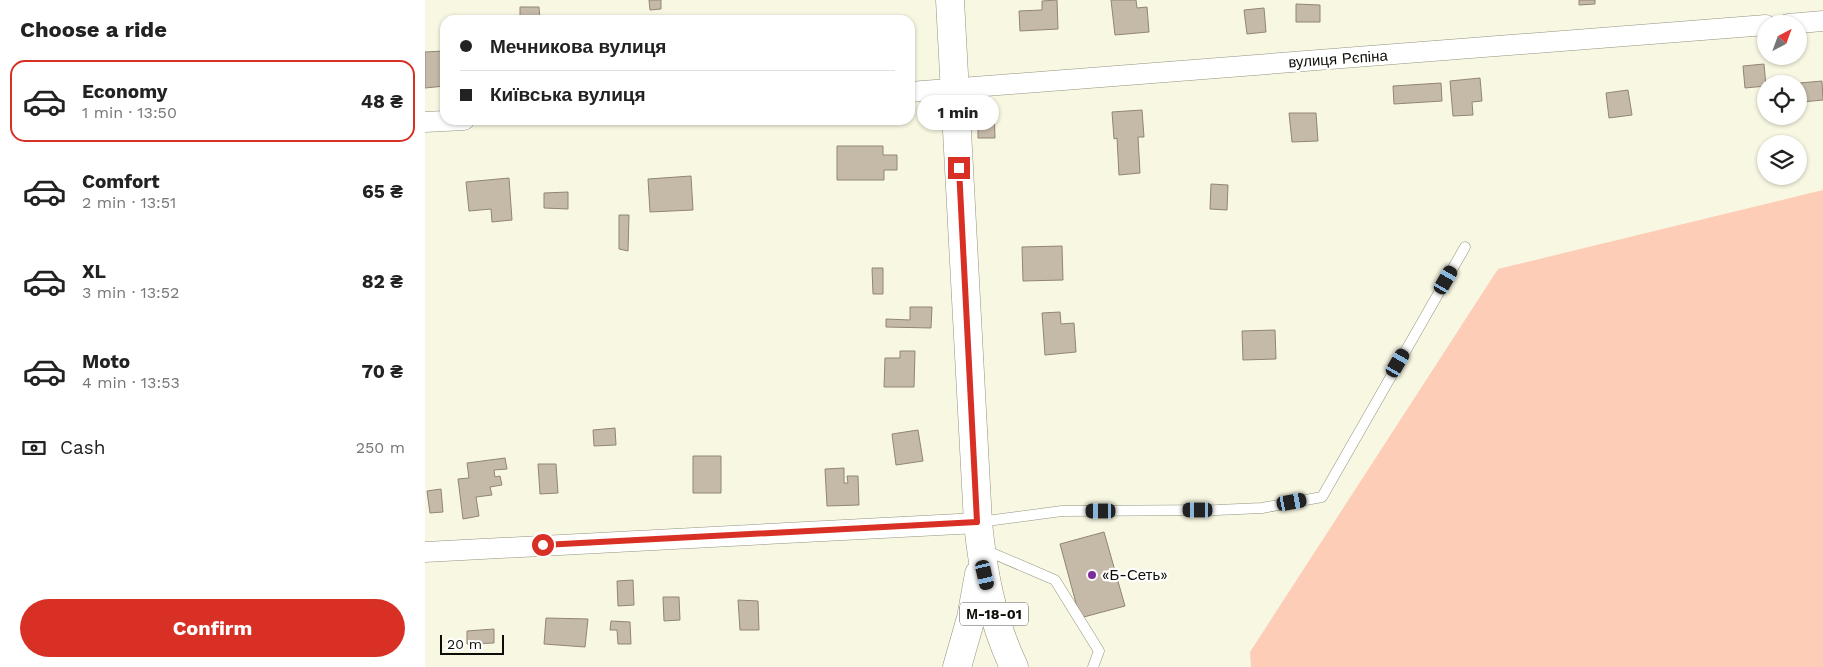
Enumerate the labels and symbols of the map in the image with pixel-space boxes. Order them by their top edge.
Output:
north arrow [1757,15,1807,65]
street label: вулиця Рєпіна [1288,47,1389,71]
callout: 1 min [918,96,1000,130]
route end [948,157,970,179]
car [1432,263,1459,297]
car [1384,346,1411,380]
car [1275,492,1308,512]
car [1183,503,1213,518]
car [1086,504,1116,519]
route start [532,534,554,556]
car [974,559,995,591]
place label: «Б-Сеть» [1102,566,1168,584]
marker: «Б-Сеть» [1086,569,1098,581]
road number: М-18-01 [960,602,1028,626]
scale bar [440,632,504,655]

